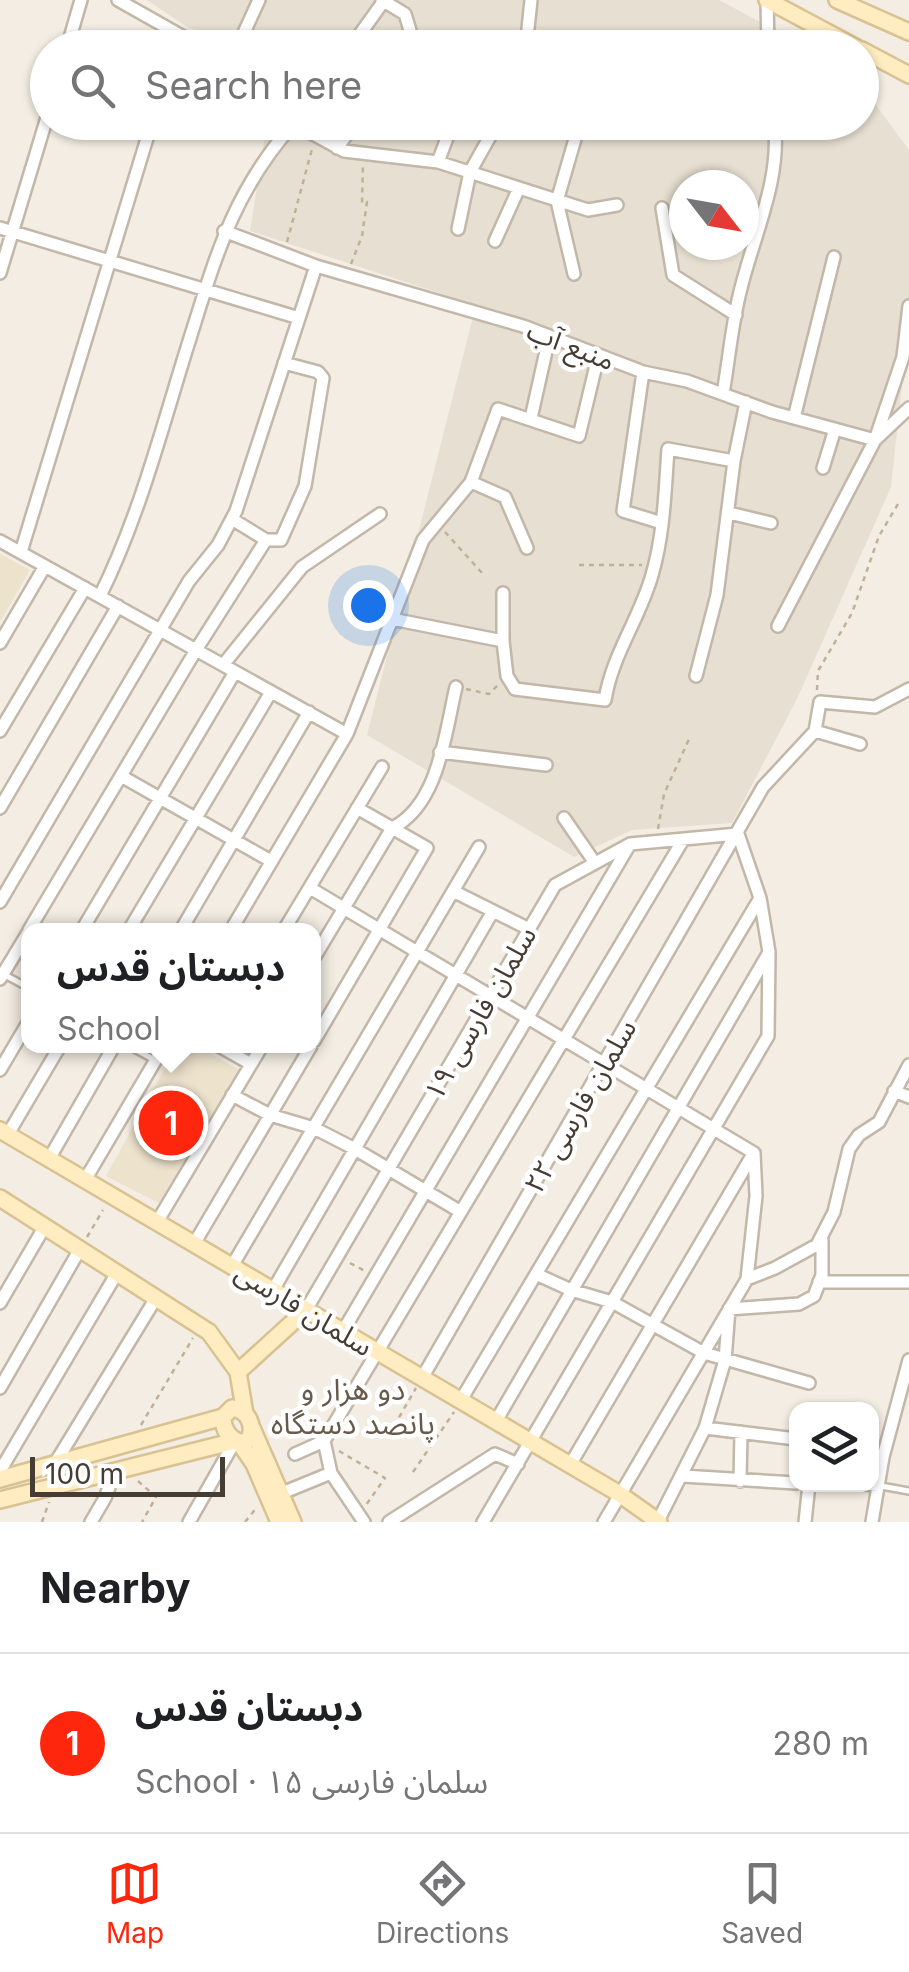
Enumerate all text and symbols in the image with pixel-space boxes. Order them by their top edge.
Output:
search box [30,30,879,140]
icon: search [65,58,120,113]
text: Search here [145,62,362,108]
north arrow [669,170,759,260]
street label: منبع آب [521,313,620,381]
your location [343,580,394,631]
street label: سلمان فارسی ۱۹ [417,920,543,1106]
popup [21,923,321,1053]
text: دبستان قدس [57,944,285,990]
text: School [57,1009,161,1048]
street label: سلمان فارسی ۲۲ [517,1013,643,1199]
pin: 1 [138,1086,204,1160]
street label: سلمان فارسی [229,1255,379,1363]
district label: دو هزار و پانصد دستگاه [271,1371,435,1443]
map controls [789,1402,879,1492]
button: layers [789,1402,879,1492]
scale bar [30,1452,225,1496]
text: 100 m [45,1457,124,1491]
text: Nearby [40,1562,191,1613]
text: دبستان قدس [135,1684,363,1730]
text: 1 [66,1724,79,1763]
text: 280 m [772,1724,869,1763]
text: School · سلمان فارسی ۱۵ [135,1762,488,1801]
tab: Map [106,1856,164,1950]
tab: Directions [376,1856,509,1950]
tab: Saved [721,1856,803,1950]

